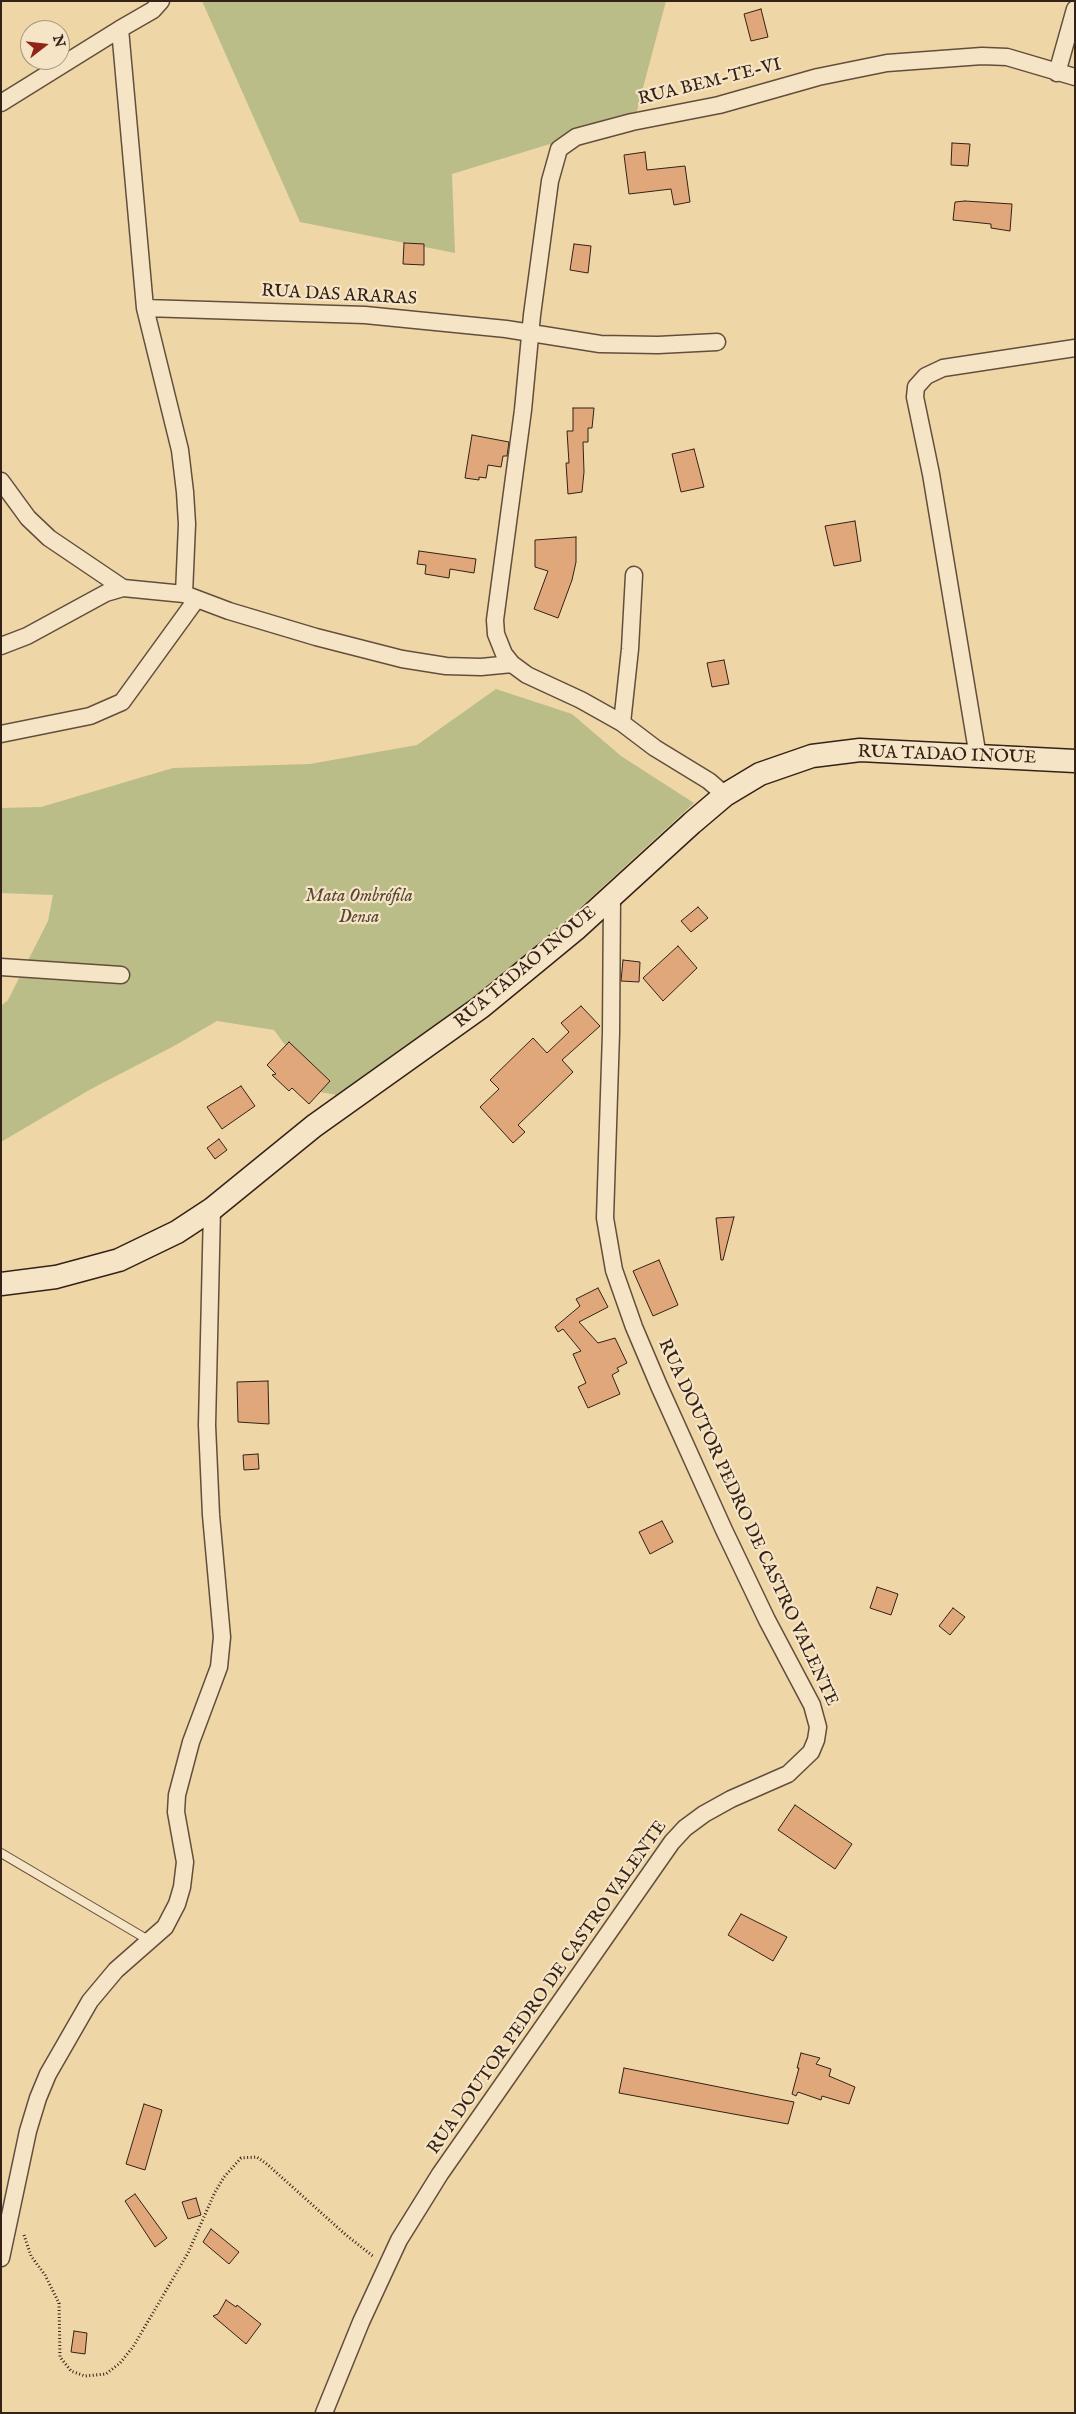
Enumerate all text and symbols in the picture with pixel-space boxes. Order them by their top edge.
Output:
north arrow [20,20,70,70]
text: N [48,33,69,49]
street label: RUA BEM-TE-VI [636,55,784,111]
street label: RUA DAS ARARAS [261,281,417,311]
street label: RUA TADAO INOUE [857,742,1037,770]
park label: Mata Ombrófila Densa [305,886,413,929]
street label: RUA TADAO INOUE [451,902,601,1034]
street label: RUA DOUTOR PEDRO DE CASTRO VALENTE [652,1336,842,1710]
street label: RUA DOUTOR PEDRO DE CASTRO VALENTE [424,1817,672,2159]

